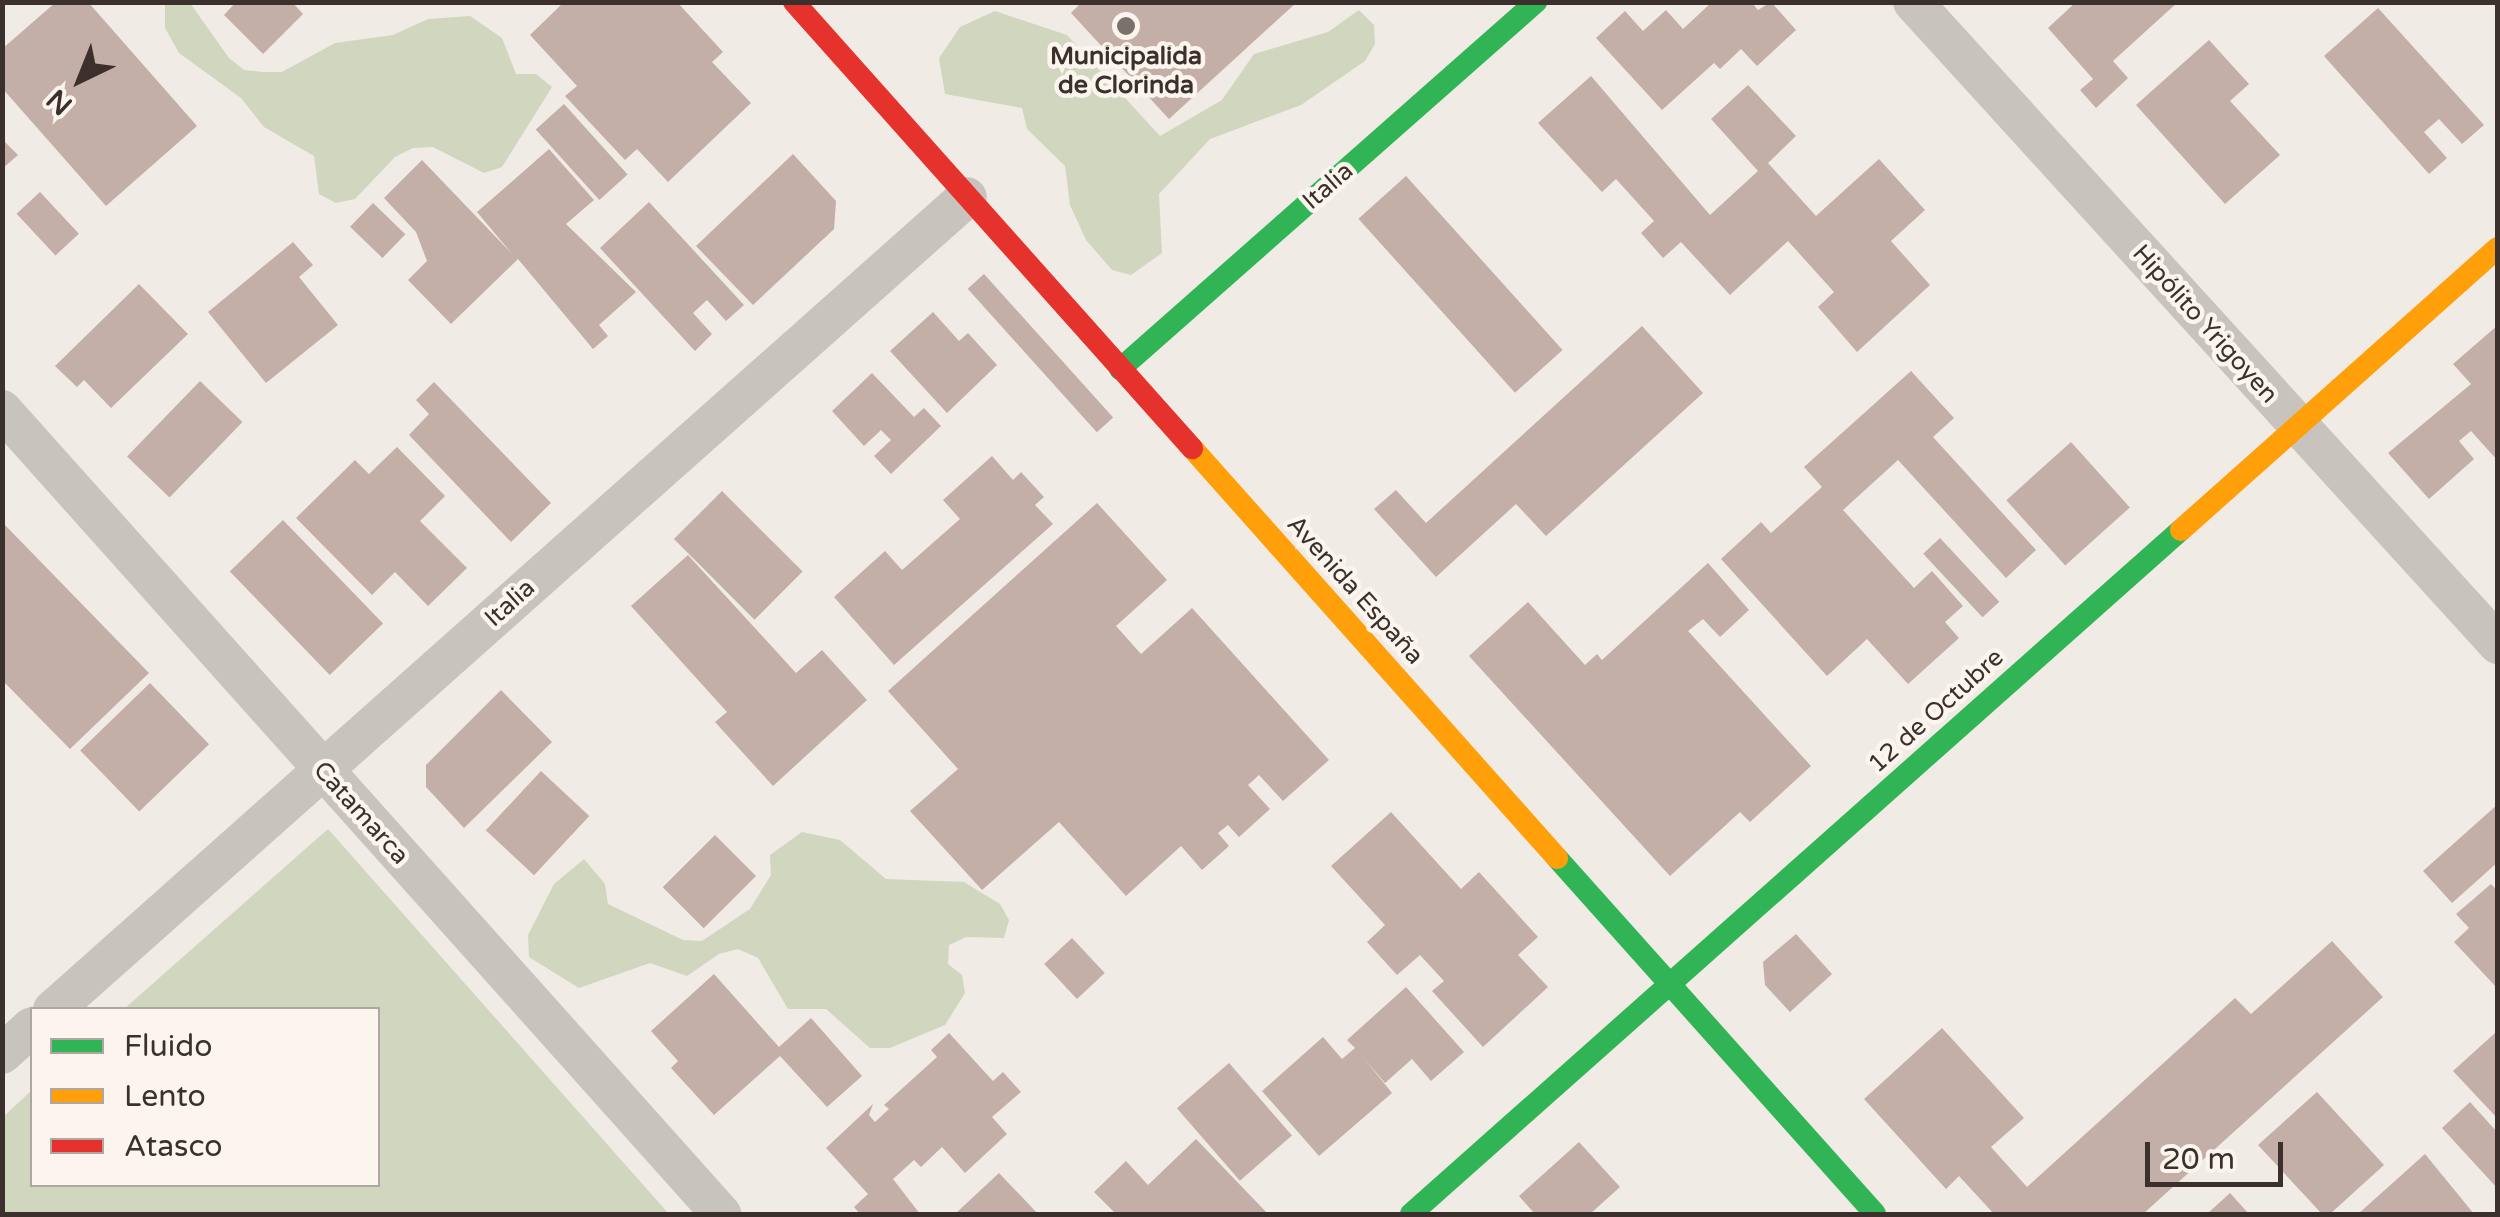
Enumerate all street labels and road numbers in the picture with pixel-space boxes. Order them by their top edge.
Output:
street label: Italia [1297,156,1359,216]
street label: Hipólito Yrigoyen [2126,239,2284,409]
street label: Avenida España [1280,509,1430,671]
street label: Italia [479,573,541,633]
street label: 12 de Octubre [1862,643,2010,779]
street label: Catamarca [307,755,415,871]

